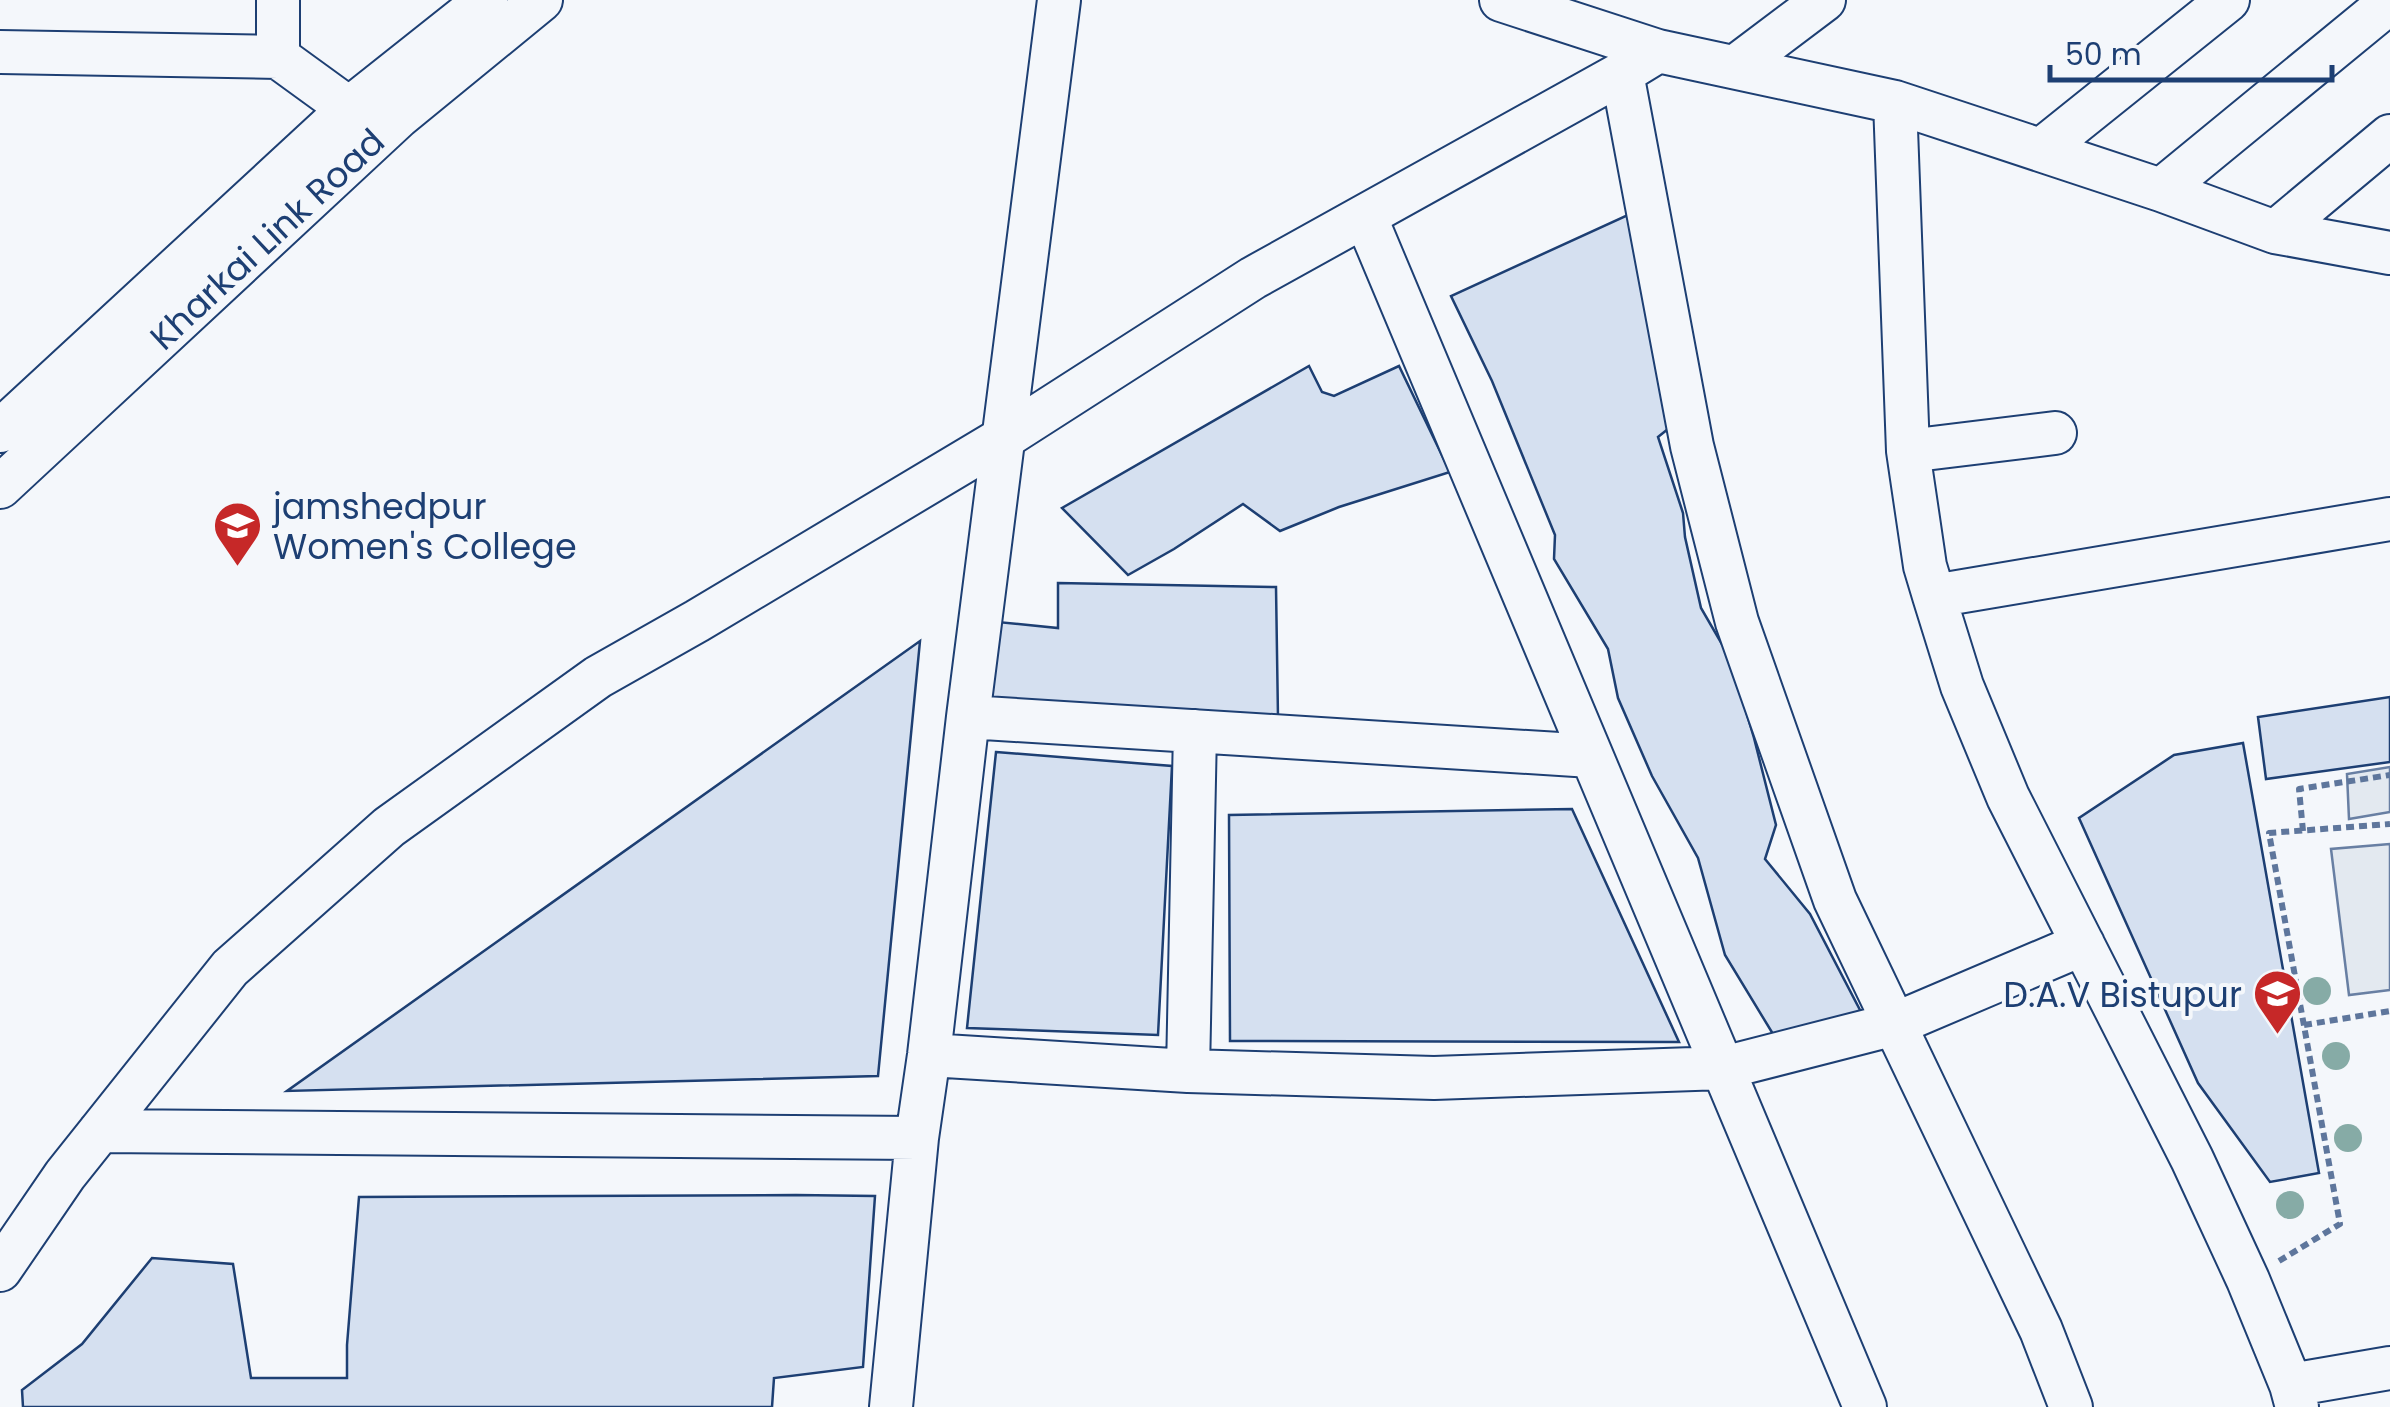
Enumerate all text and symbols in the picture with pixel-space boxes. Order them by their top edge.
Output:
scale bar [2050,20,2332,82]
text: 50 m [2065,33,2142,76]
street label: Kharkai Link Road [139,117,395,361]
place label: jamshedpur Women's College [272,482,577,571]
school or university icon: jamshedpur Women's College [212,500,264,568]
school or university icon: D.A.V Bistupur [2251,968,2303,1036]
place label: D.A.V Bistupur [2003,970,2242,1019]

